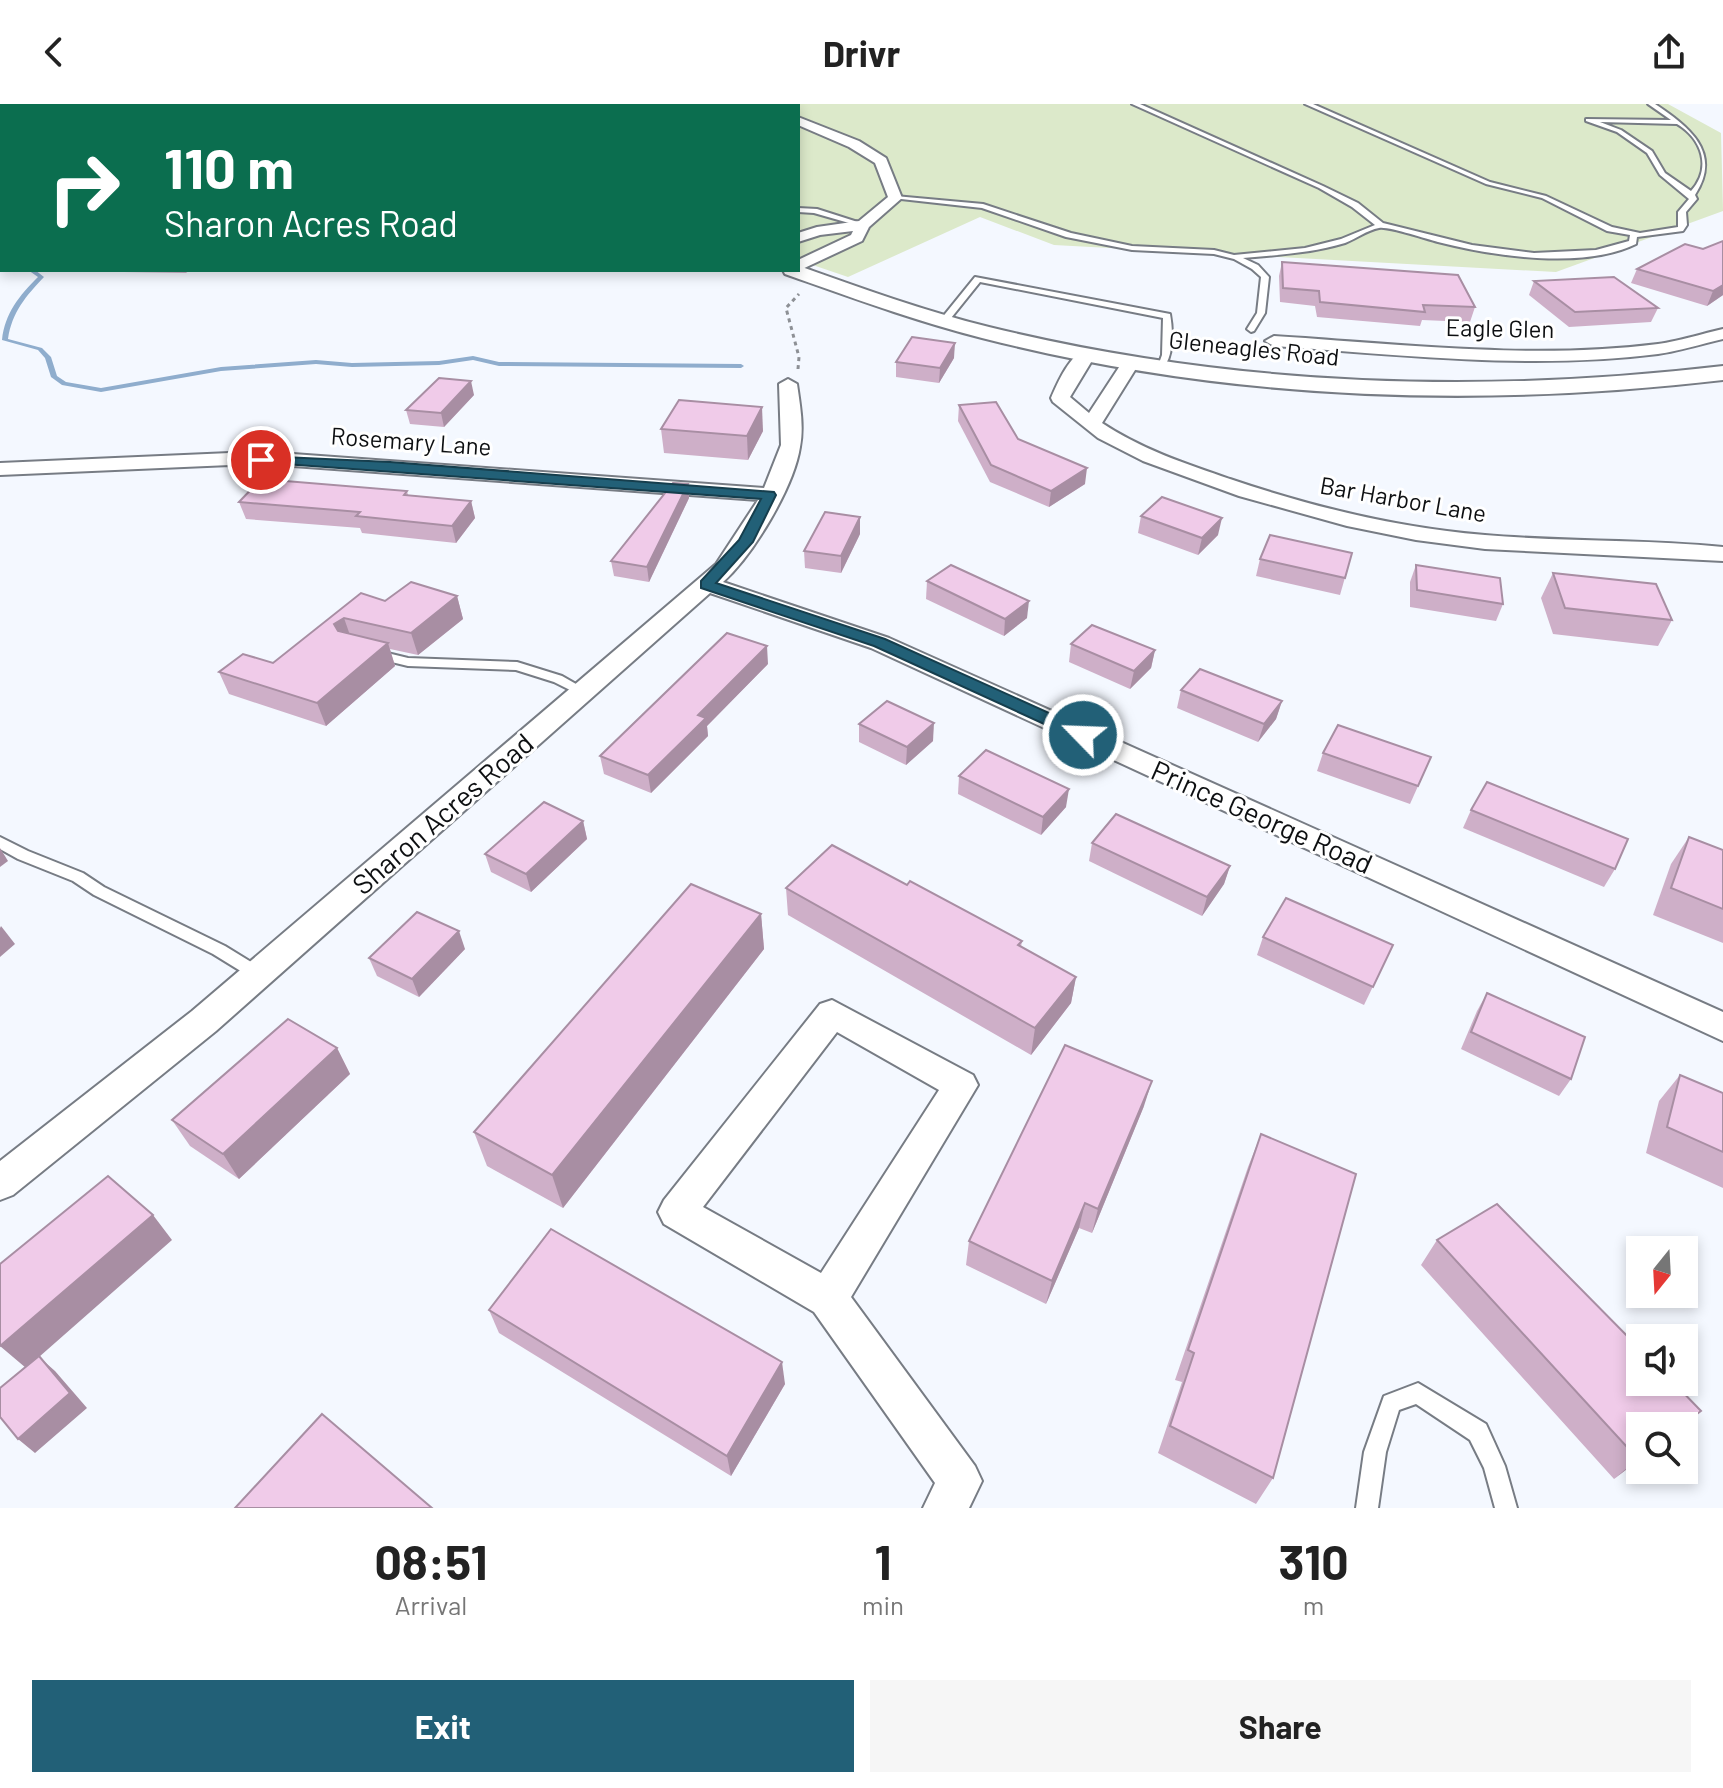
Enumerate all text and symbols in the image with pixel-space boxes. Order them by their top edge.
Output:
icon: back [32,30,76,74]
icon: share [1647,30,1691,74]
text: Drivr [823,31,900,74]
text: 110 m [164,133,294,200]
icon: right [32,136,136,240]
text: Sharon Acres Road [164,201,458,244]
street label: Eagle Glen [1445,312,1555,343]
street label: Gleneagles Road [1168,324,1341,371]
street label: Rosemary Lane [330,420,492,461]
pin [227,426,295,494]
icon: arrive [239,438,283,482]
street label: Bar Harbor Lane [1318,470,1489,527]
position arrow [1041,693,1125,777]
street label: Sharon Acres Road [345,725,540,901]
street label: Prince George Road [1147,752,1378,880]
north arrow [1626,1236,1698,1308]
map controls [1626,1236,1698,1484]
button: sound [1626,1324,1698,1396]
button: search [1626,1412,1698,1484]
text: 08:51 [374,1532,488,1590]
text: 1 [875,1532,892,1590]
text: 310 [1278,1532,1349,1590]
text: Arrival [395,1589,467,1620]
text: min [862,1589,904,1620]
text: m [1303,1589,1324,1620]
button: Exit [32,1680,854,1772]
button: Share [870,1680,1691,1772]

